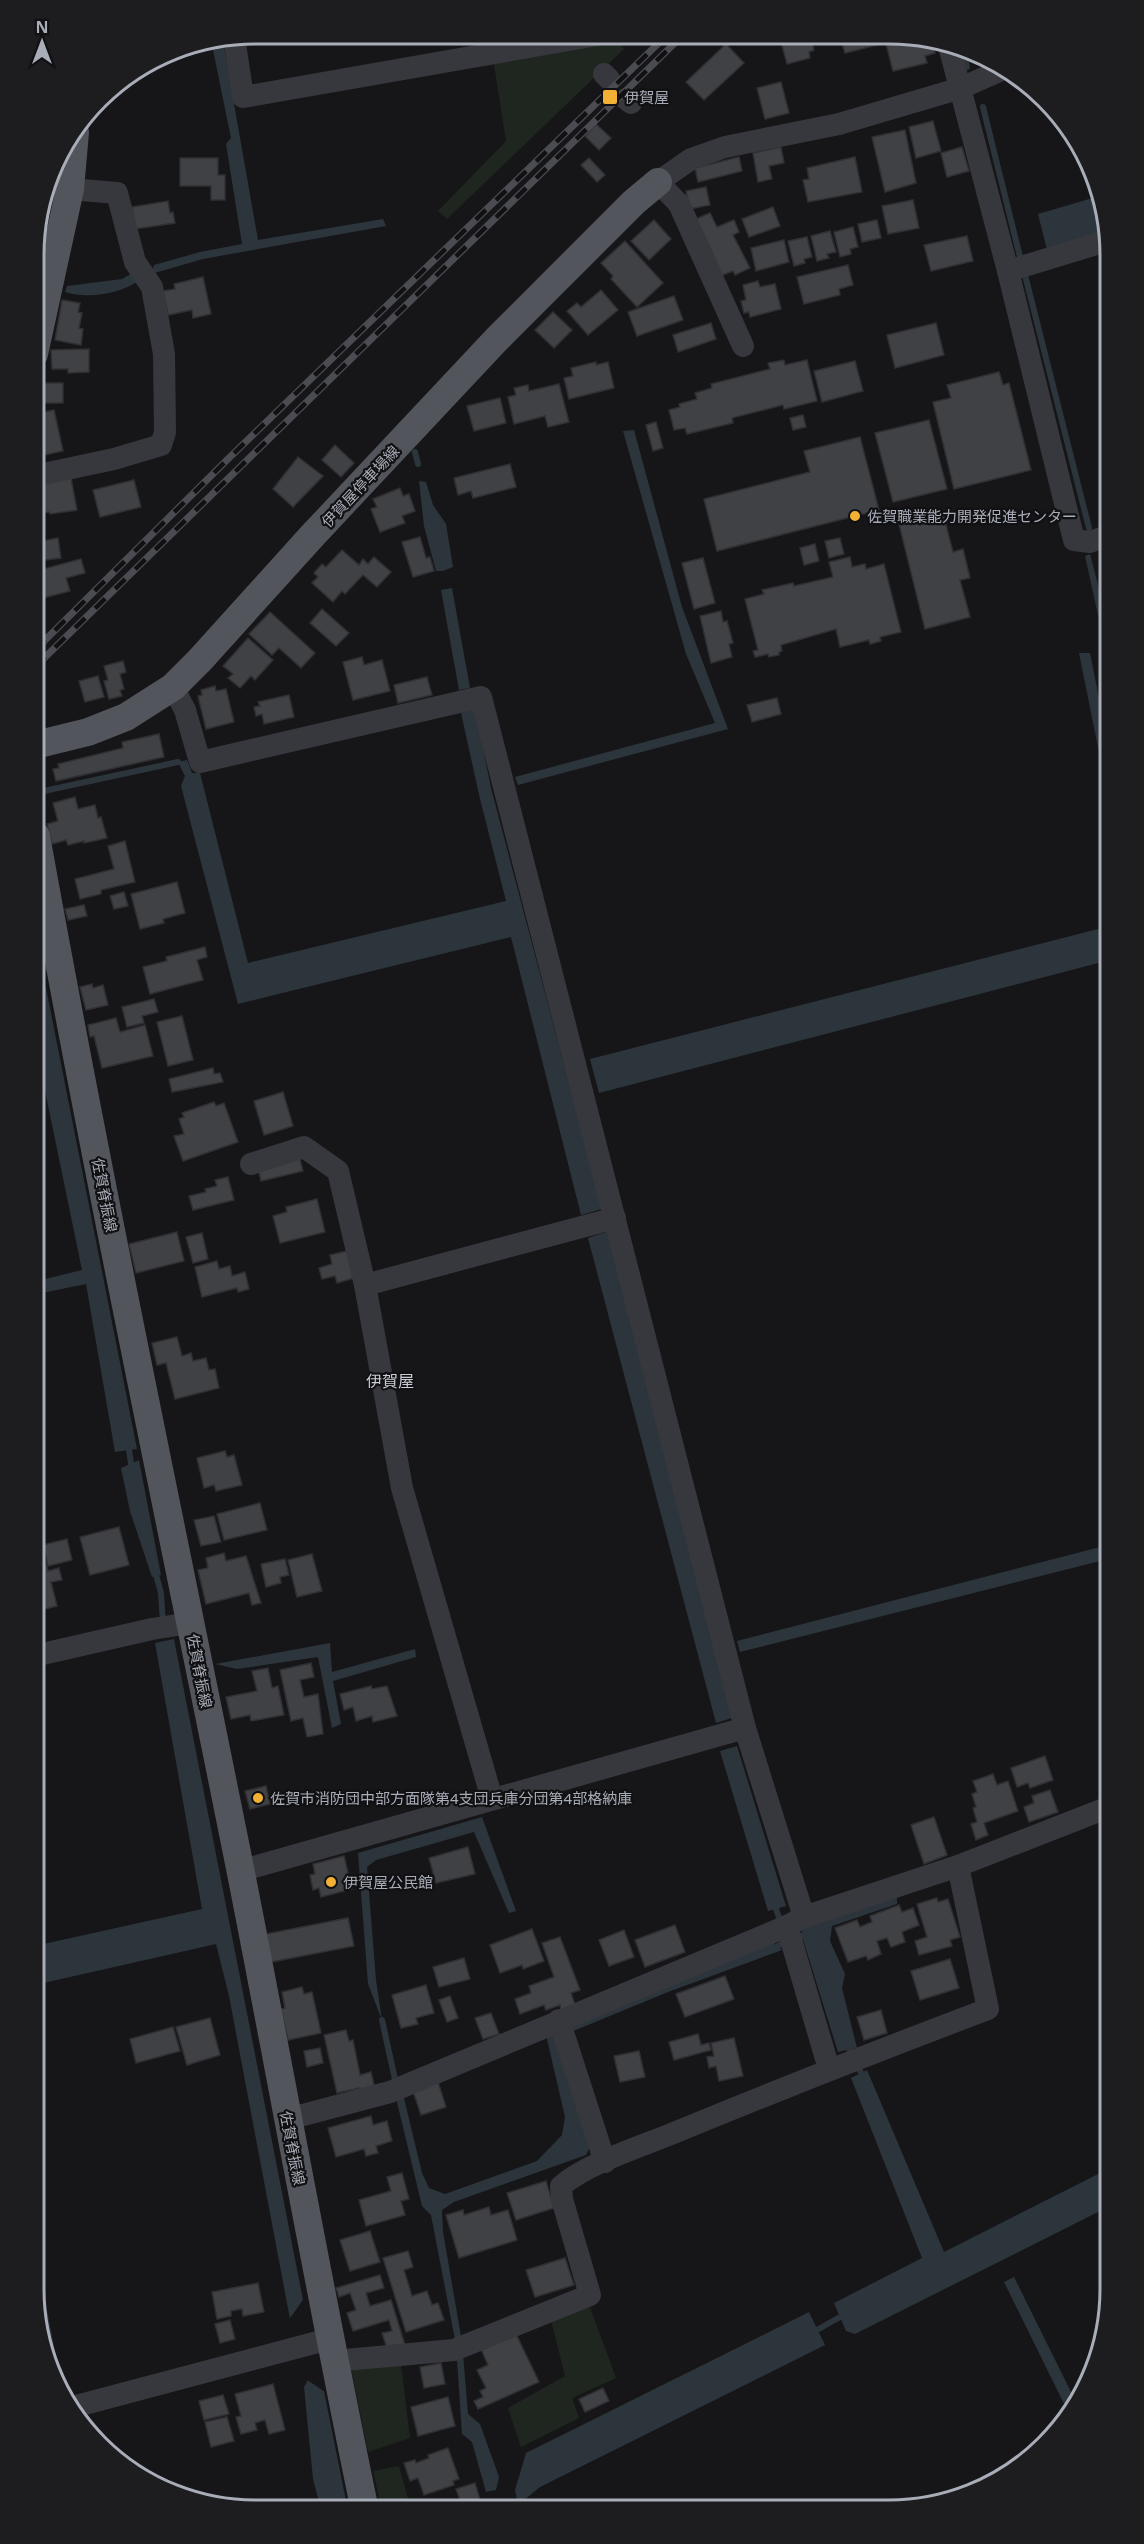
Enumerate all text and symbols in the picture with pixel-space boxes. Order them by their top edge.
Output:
north arrow [12,12,72,72]
text: N [35,16,49,38]
place label: 伊賀屋 [624,87,669,107]
marker: 伊賀屋 [601,88,619,106]
street label: 伊賀屋停車場線 [317,441,403,531]
place label: 佐賀職業能力開発促進センター [867,506,1077,526]
marker: 佐賀職業能力開発促進センター [848,509,862,523]
street label: 佐賀脊振線 [88,1156,122,1234]
district label: 伊賀屋 [366,1370,414,1392]
street label: 佐賀脊振線 [183,1632,217,1710]
place label: 佐賀市消防団中部方面隊第4支団兵庫分団第4部格納庫 [270,1788,632,1808]
marker: 佐賀市消防団中部方面隊第4支団兵庫分団第4部格納庫 [251,1791,265,1805]
place label: 伊賀屋公民館 [343,1872,433,1892]
marker: 伊賀屋公民館 [324,1875,338,1889]
street label: 佐賀脊振線 [276,2109,310,2187]

